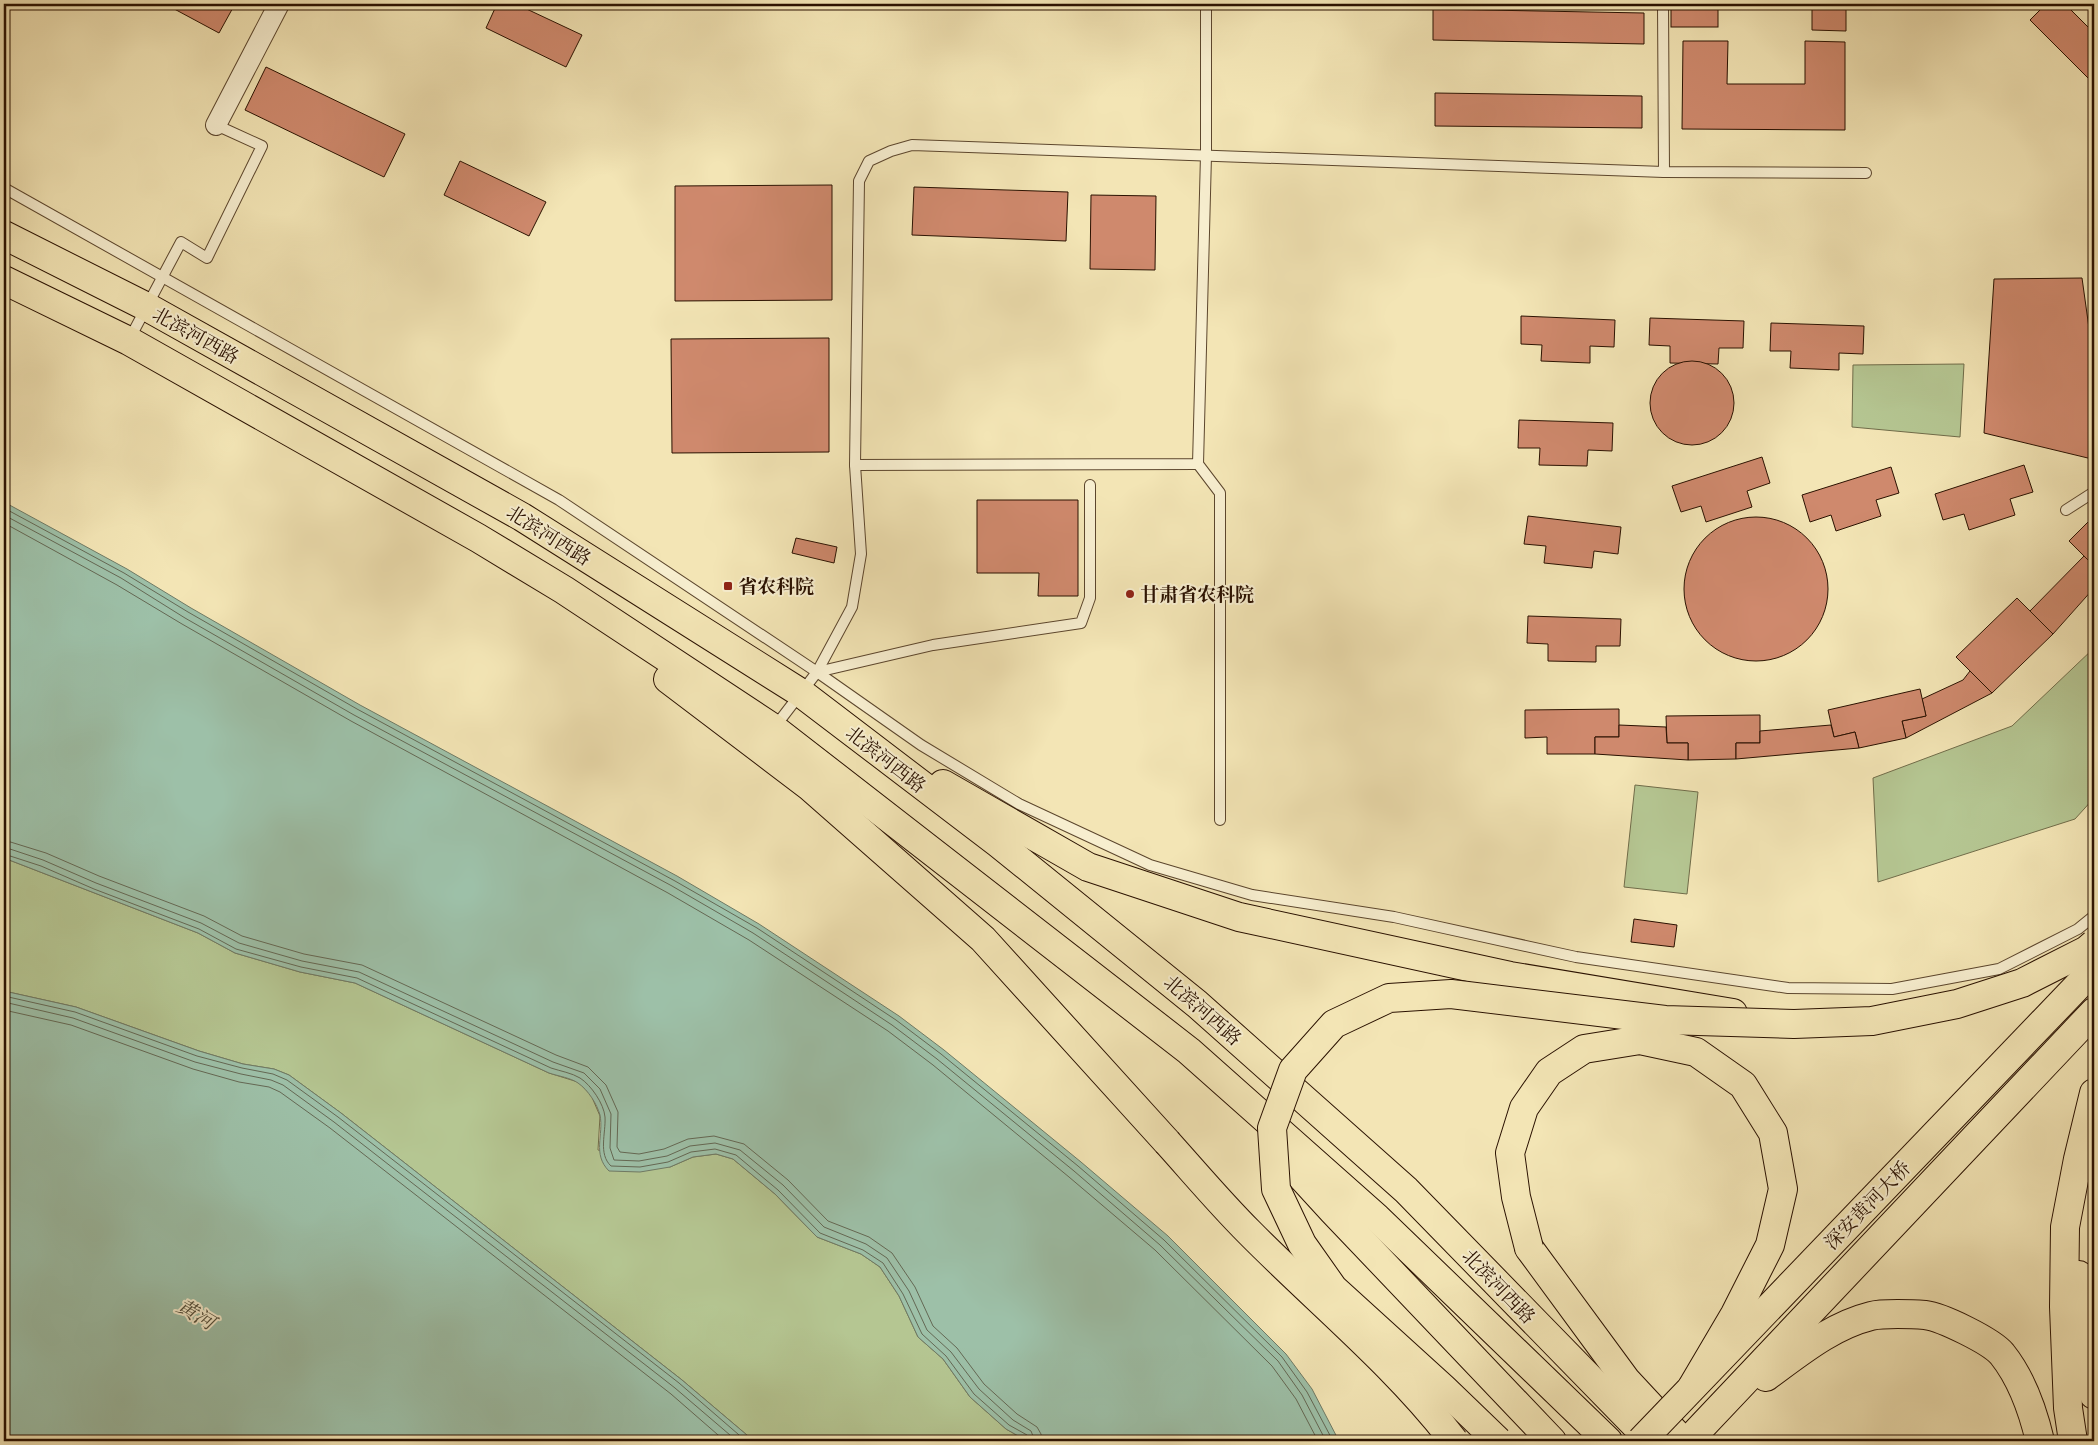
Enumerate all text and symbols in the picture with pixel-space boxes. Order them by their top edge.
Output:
street label: 北滨河西路 [148,302,243,369]
street label: 北滨河西路 [502,500,595,571]
place label: 省农科院 [738,575,814,599]
marker: 省农科院 [722,580,734,592]
place label: 甘肃省农科院 [1140,583,1254,607]
marker: 甘肃省农科院 [1124,588,1136,600]
street label: 北滨河西路 [841,721,930,798]
street label: 北滨河西路 [1159,971,1246,1051]
street label: 深安黄河大桥 [1819,1156,1916,1255]
street label: 北滨河西路 [1457,1244,1540,1329]
water label: 黄河 [172,1293,222,1337]

